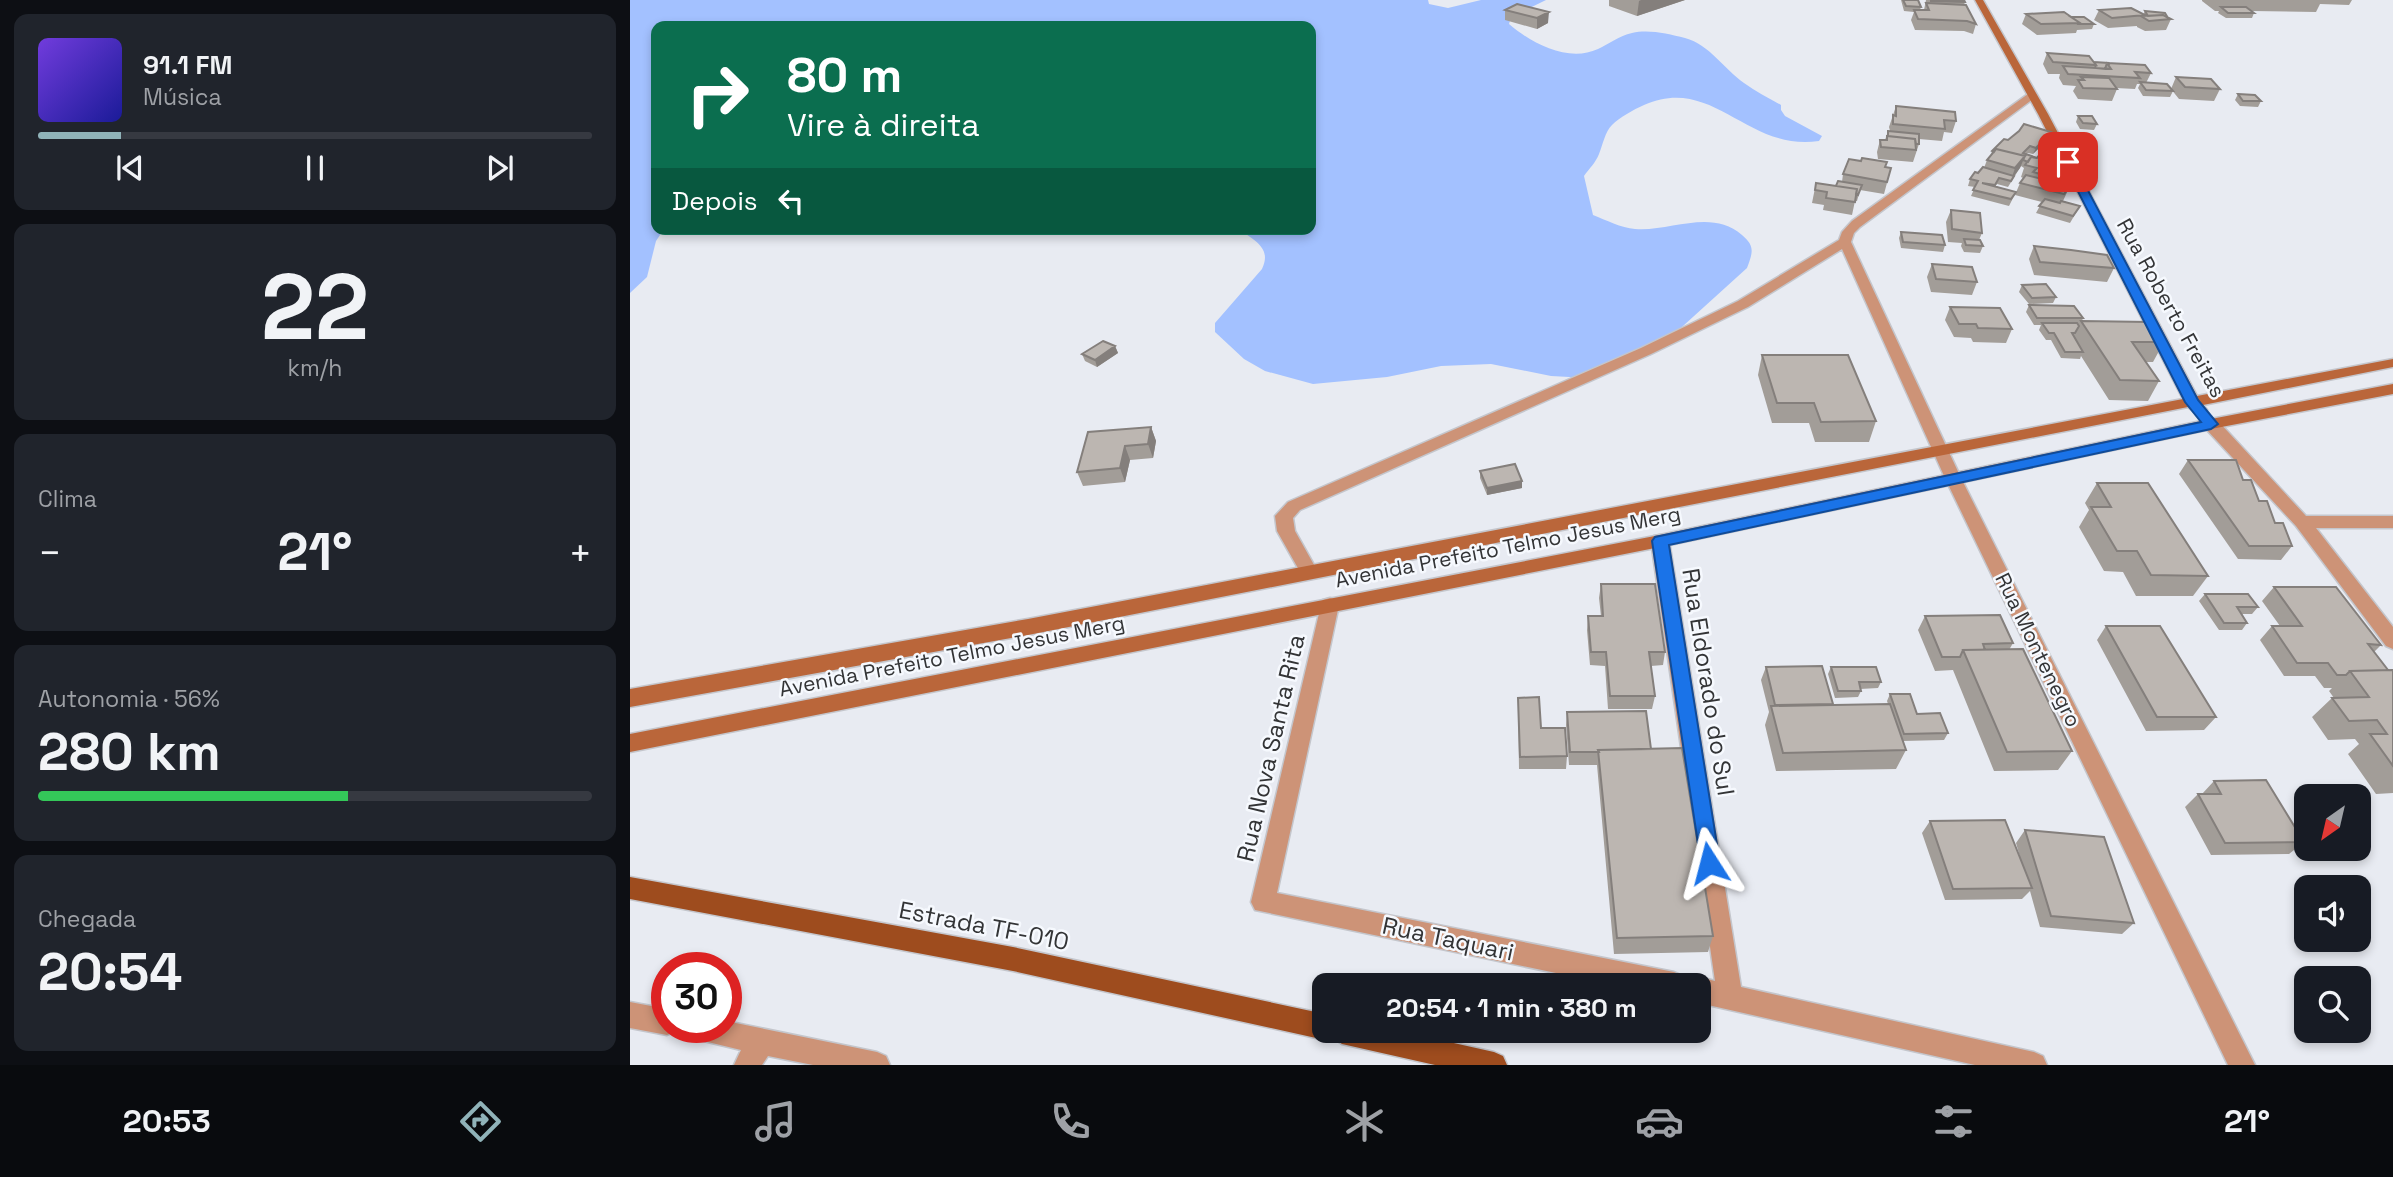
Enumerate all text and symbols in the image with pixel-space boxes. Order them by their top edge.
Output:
text: 80 m [787,44,902,106]
text: 91.1 FM [143,48,232,82]
icon: right [672,49,763,140]
text: Música [143,82,222,112]
text: Vire à direita [787,105,980,145]
pin [2038,132,2098,192]
icon: arrive [2049,143,2087,181]
icon: previous [111,149,149,187]
icon: pause [296,149,334,187]
icon: next [481,149,519,187]
icon: left [772,182,810,220]
text: Depois [672,184,758,218]
street label: Rua Roberto Freitas [2111,214,2232,402]
text: 22 [261,249,369,366]
text: km/h [288,353,342,383]
text: Clima [38,484,97,514]
street label: Avenida Prefeito Telmo Jesus Merg [1333,500,1683,593]
text: 21° [278,519,352,585]
text: − [38,529,62,577]
text: + [568,529,592,577]
street label: Rua Eldorado do Sul [1675,566,1742,798]
street label: Rua Montenegro [1989,568,2087,731]
street label: Avenida Prefeito Telmo Jesus Merg [777,609,1127,702]
street label: Rua Nova Santa Rita [1229,631,1312,865]
text: Autonomia · 56% [38,684,220,714]
text: 280 km [38,719,221,785]
north arrow [2294,784,2371,861]
map controls [2294,784,2371,1043]
position arrow [1672,826,1746,900]
button: sound [2294,875,2371,952]
street label: Estrada TF-010 [897,894,1072,957]
text: Chegada [38,904,136,934]
street label: Rua Taquari [1380,909,1517,968]
text: 20:54 [38,939,182,1005]
speed limit sign: 30 [651,952,742,1043]
button: search [2294,966,2371,1043]
text: 20:54 · 1 min · 380 m [1386,991,1637,1025]
icon: directions [456,1097,505,1146]
icon: music [751,1097,800,1146]
icon: phone [1046,1097,1095,1146]
icon: climate [1340,1097,1389,1146]
icon: car [1635,1097,1684,1146]
icon: filters [1929,1097,1978,1146]
text: 20:53 [123,1101,211,1141]
text: 21° [2224,1101,2270,1141]

